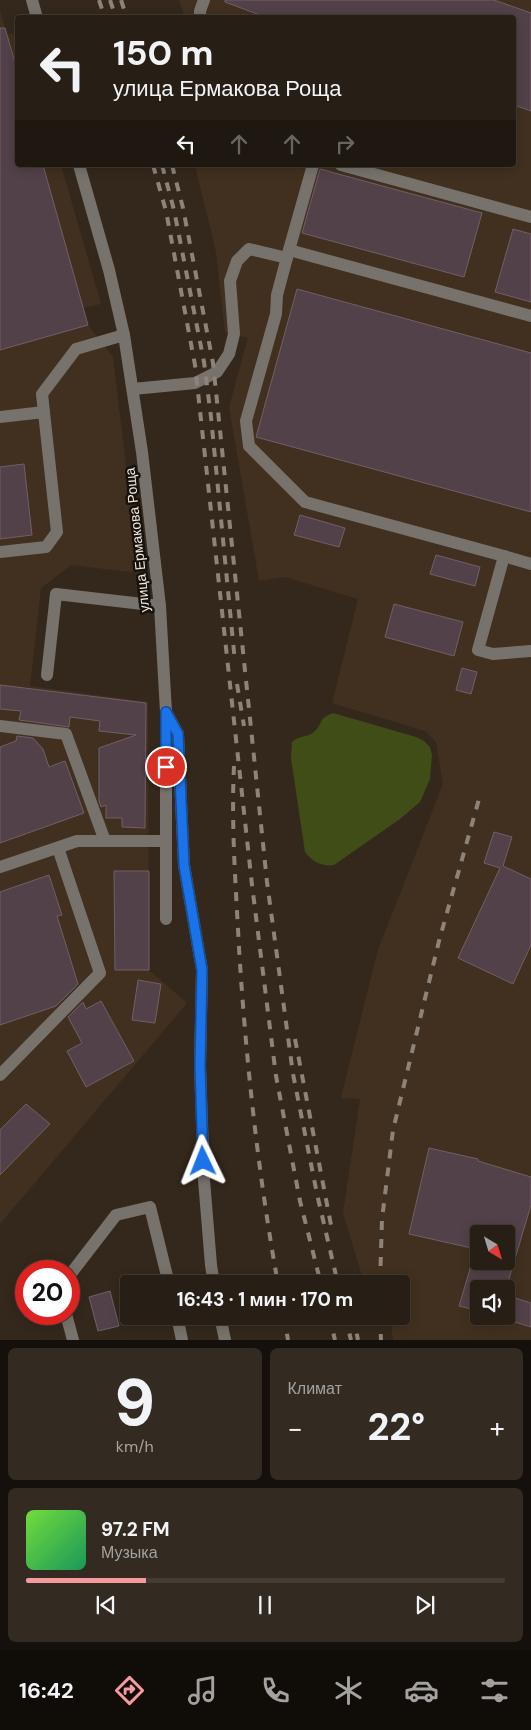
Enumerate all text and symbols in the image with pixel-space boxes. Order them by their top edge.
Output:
text: 150 m [113,30,213,76]
icon: left [30,35,95,100]
text: улица Ермакова Роща [113,74,342,103]
icon: left [172,130,200,158]
icon: ahead [225,130,253,158]
icon: ahead [278,130,306,158]
icon: right [331,130,359,158]
street label: улица Ермакова Роща [120,467,154,613]
pin [145,746,187,788]
icon: arrive [152,753,180,781]
position arrow [176,1134,228,1186]
north arrow [470,1225,515,1270]
map controls [470,1225,515,1325]
speed limit sign: 20 [15,1260,80,1325]
button: sound [470,1280,515,1325]
text: 16:43 · 1 мин · 170 m [177,1287,353,1312]
text: 9 [114,1361,155,1445]
text: Климат [288,1378,342,1399]
text: 22° [367,1402,425,1452]
text: − [288,1410,303,1447]
text: + [490,1410,505,1447]
text: km/h [116,1436,154,1457]
text: 97.2 FM [101,1517,170,1542]
text: Музыка [101,1542,158,1563]
icon: previous [92,1591,120,1619]
icon: pause [251,1591,279,1619]
icon: next [411,1591,439,1619]
icon: directions [112,1673,147,1708]
icon: music [185,1673,220,1708]
icon: phone [258,1673,293,1708]
icon: climate [331,1673,366,1708]
icon: car [404,1673,439,1708]
icon: filters [477,1673,512,1708]
text: 16:42 [19,1676,74,1705]

